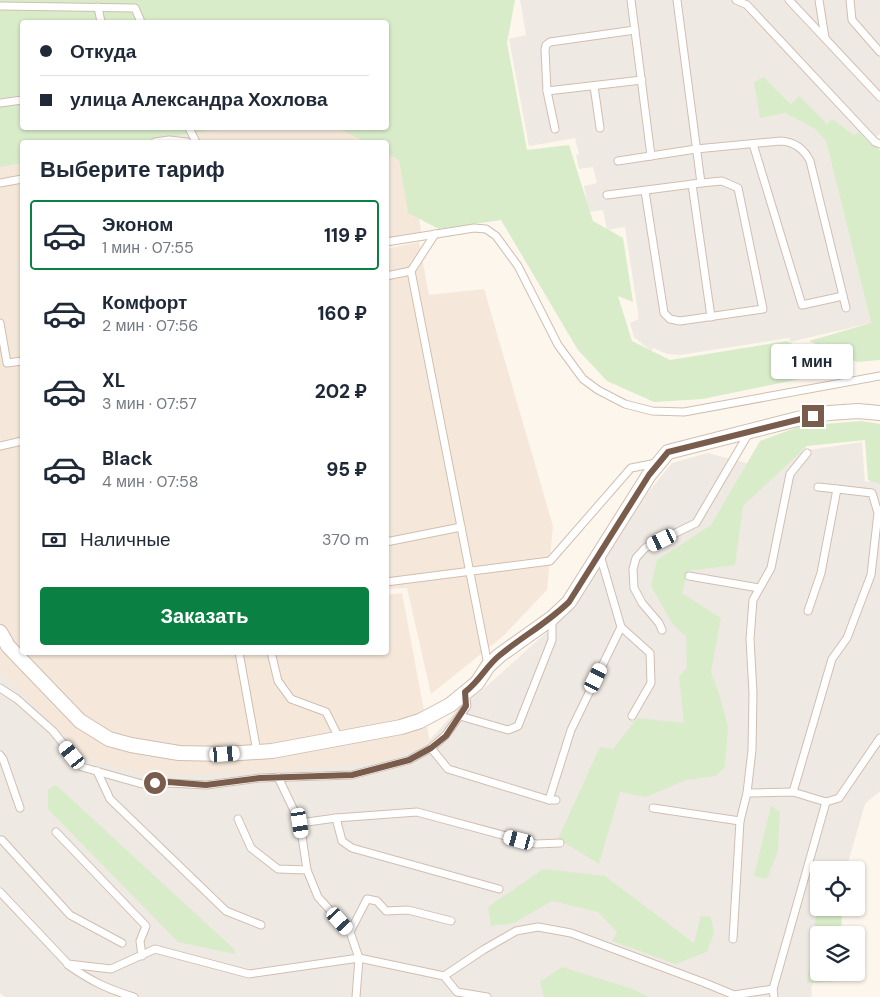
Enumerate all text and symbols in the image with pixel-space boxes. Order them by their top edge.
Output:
text: Откуда [70,39,136,64]
text: улица Александра Хохлова [70,87,327,112]
text: Выберите тариф [40,155,225,184]
text: Эконом [102,212,173,237]
icon: car [42,213,87,258]
text: 119 ₽ [324,223,367,248]
text: 1 мин · 07:55 [102,237,194,258]
text: Комфорт [102,290,187,315]
icon: car [42,291,87,336]
text: 160 ₽ [318,301,367,326]
text: 2 мин · 07:56 [102,315,198,336]
callout: 1 мин [772,344,854,378]
text: 1 мин [792,351,832,372]
text: XL [102,368,125,393]
icon: car [42,369,87,414]
text: 202 ₽ [315,379,367,404]
text: 3 мин · 07:57 [102,393,197,414]
route end [802,405,824,427]
text: Black [102,446,153,471]
icon: car [42,447,87,492]
text: 95 ₽ [326,457,367,482]
text: 4 мин · 07:58 [102,471,198,492]
icon: cash [40,526,68,554]
text: Наличные [80,527,171,552]
car [645,527,678,553]
text: 370 m [322,529,369,550]
button: Заказать [40,587,369,645]
car [582,661,609,695]
car [56,739,87,771]
car [209,745,240,763]
route start [144,772,166,794]
car [290,807,309,839]
car [502,829,535,851]
map controls [810,861,865,981]
button: locate [810,861,865,916]
car [324,905,355,937]
button: layers [810,926,865,981]

